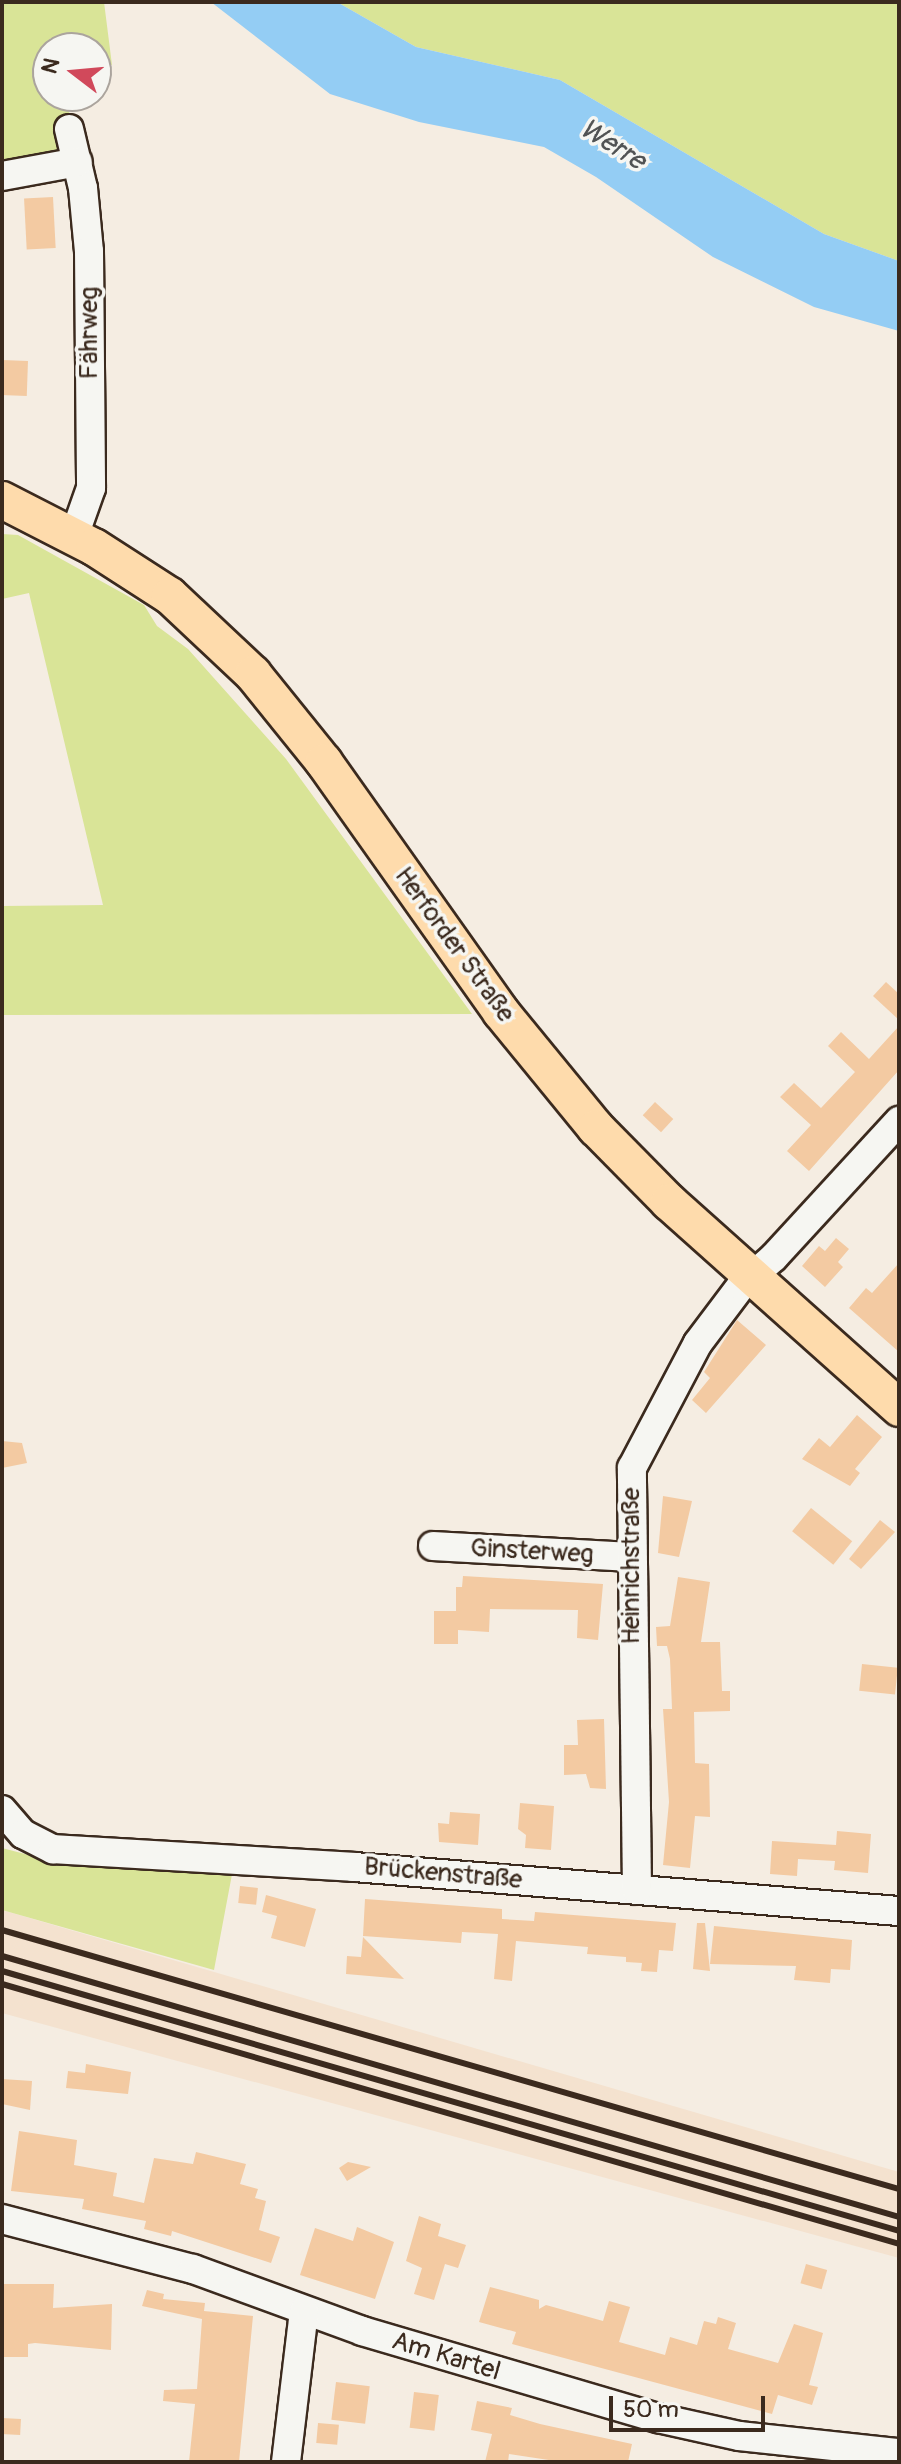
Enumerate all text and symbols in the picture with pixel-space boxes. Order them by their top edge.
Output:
north arrow [32,32,112,112]
text: N [35,55,66,77]
water label: Werre [573,112,651,178]
street label: Fährweg [74,287,106,379]
street label: Herforder Straße [387,861,521,1029]
street label: Heinrichstraße [616,1487,648,1645]
street label: Ginsterweg [470,1533,594,1571]
street label: Brückenstraße [363,1852,523,1896]
street label: Am Kartel [388,2326,504,2388]
scale bar [613,2380,769,2430]
text: 50 m [623,2395,679,2424]

